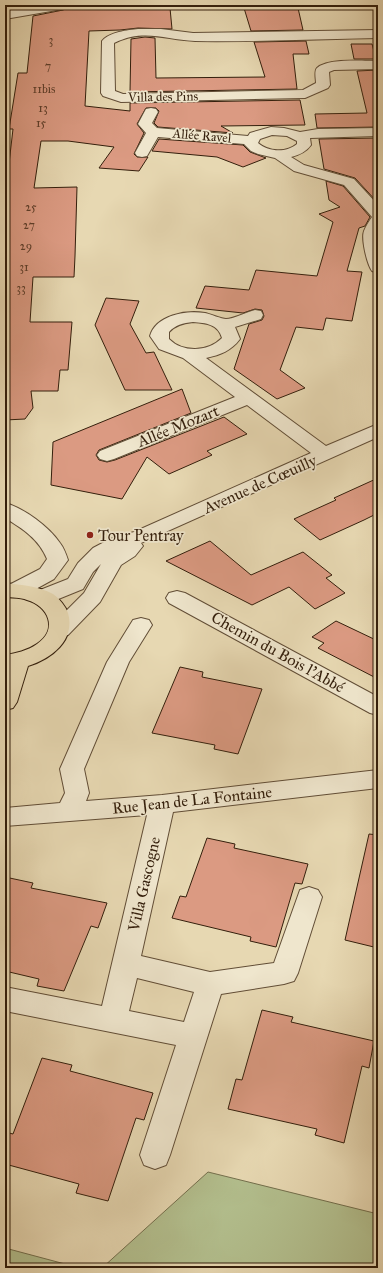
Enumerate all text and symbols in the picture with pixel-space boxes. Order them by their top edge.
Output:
house number: 3 [49,33,54,47]
house number: 7 [45,59,51,73]
house number: 11bis [33,82,55,96]
street label: Villa des Pins [127,88,198,106]
house number: 13 [38,101,48,115]
house number: 15 [36,116,47,130]
street label: Allée Ravel [171,125,233,147]
house number: 25 [25,200,37,214]
house number: 27 [23,218,35,232]
house number: 29 [20,239,32,253]
house number: 31 [19,260,29,274]
house number: 33 [16,281,26,295]
street label: Allée Mozart [133,401,222,451]
street label: Avenue de Cœuilly [200,450,320,518]
place label: Tour Pentray [98,526,184,545]
marker: Tour Pentray [85,530,95,540]
street label: Chemin du Bois l'Abbé [208,607,348,697]
street label: Rue Jean de La Fontaine [111,782,273,819]
street label: Villa Gascogne [124,835,165,934]

